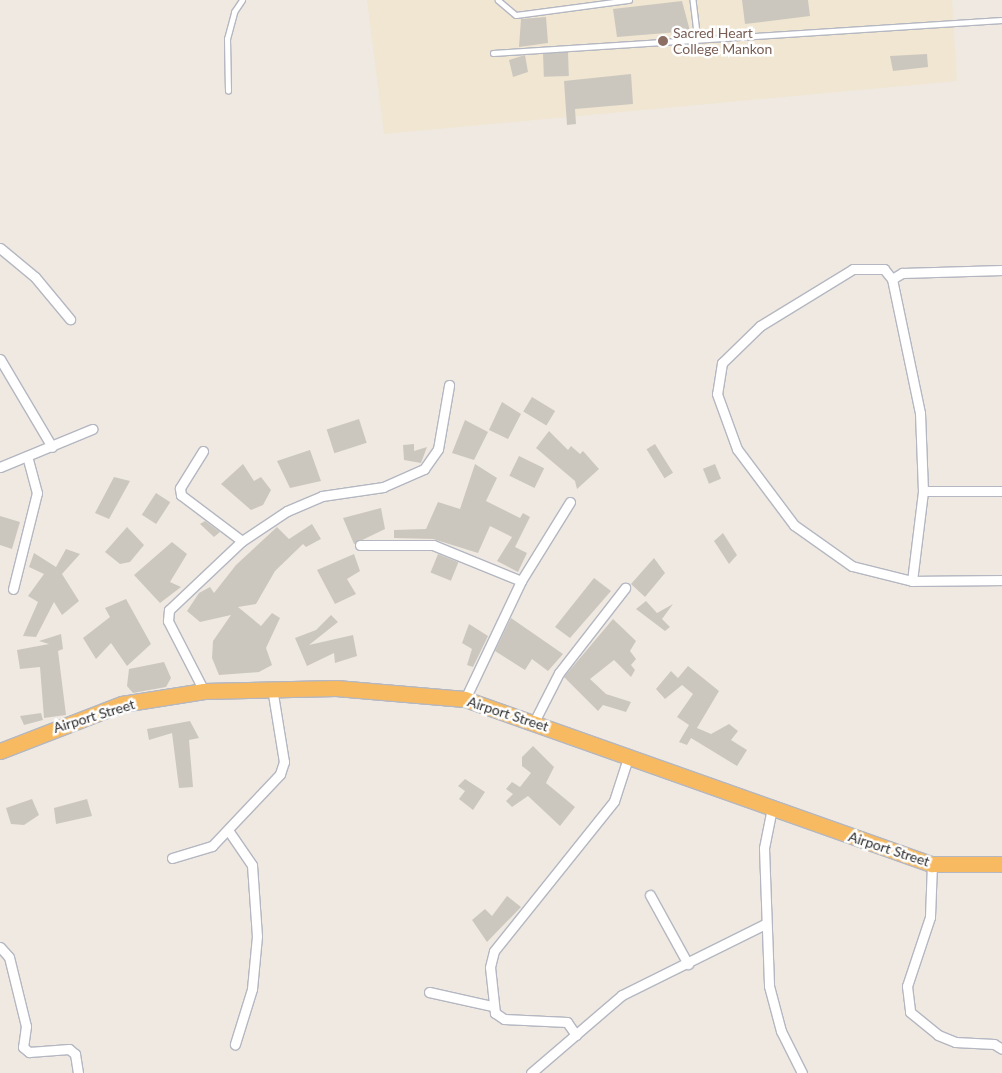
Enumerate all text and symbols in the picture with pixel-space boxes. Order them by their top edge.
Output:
place label: Sacred Heart College Mankon [673,25,772,58]
marker: Sacred Heart College Mankon [657,35,669,47]
street label: Airport Street [465,693,551,735]
street label: Airport Street [51,696,137,736]
street label: Airport Street [846,828,932,870]

